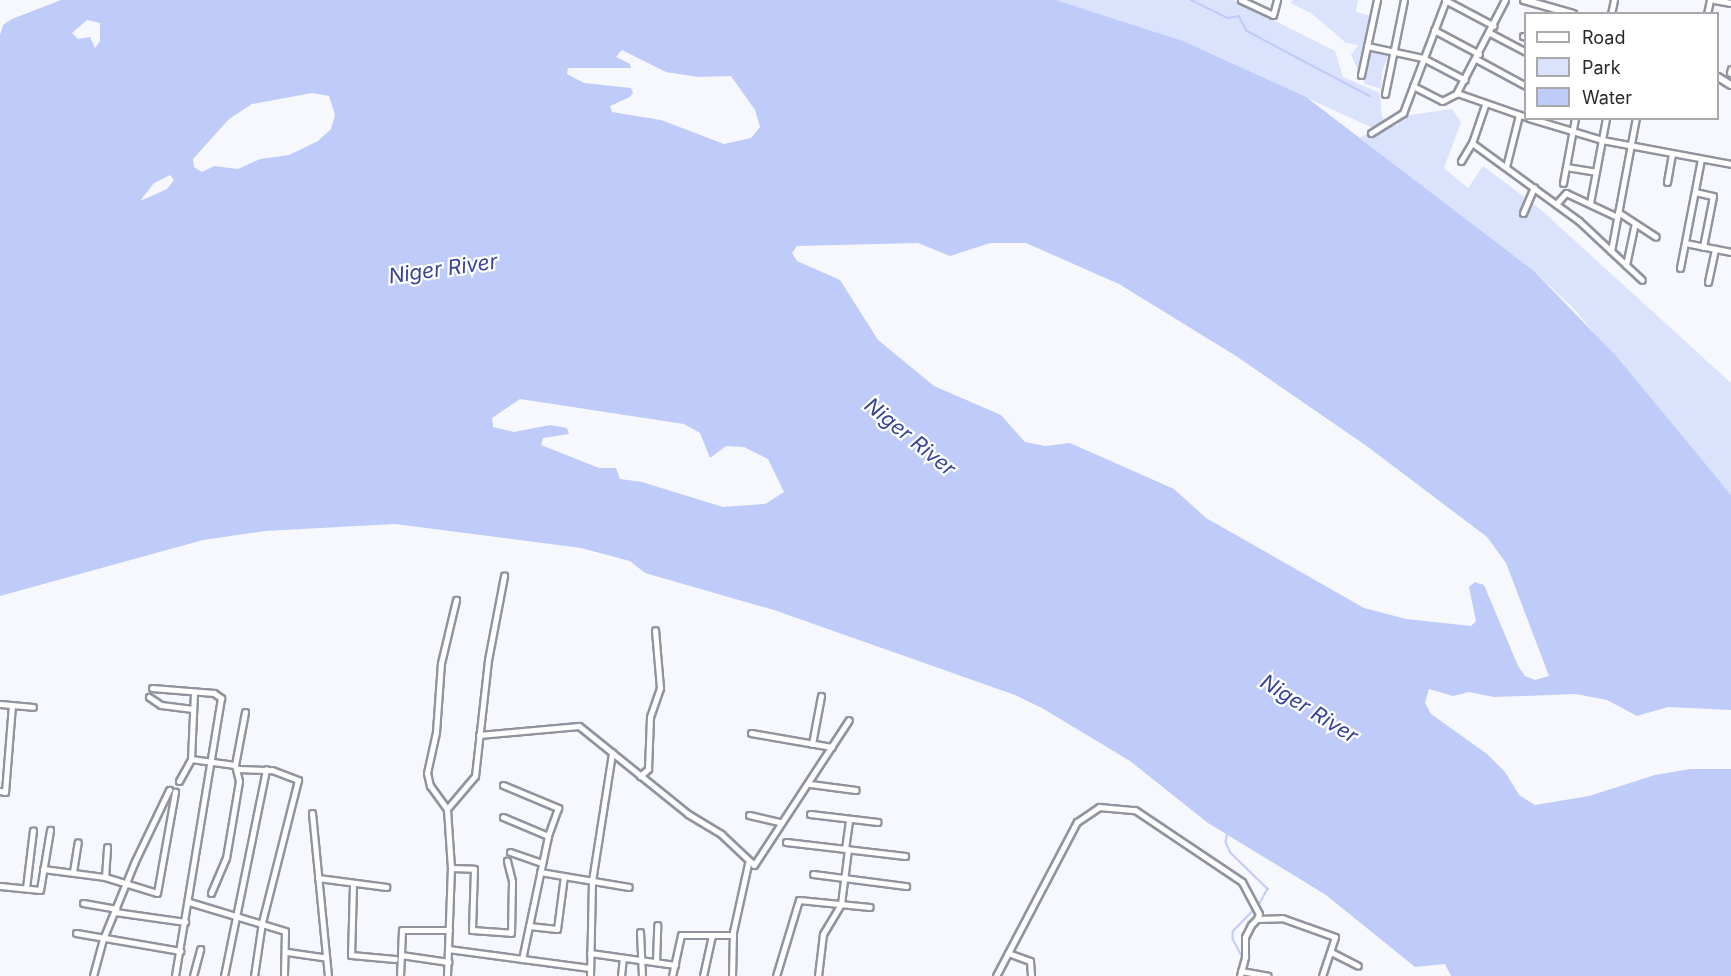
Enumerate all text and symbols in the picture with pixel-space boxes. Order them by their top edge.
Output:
legend [1524,12,1719,120]
text: Road [1582,27,1625,48]
text: Park [1582,57,1621,78]
text: Water [1582,87,1632,108]
water label: Niger River [387,249,499,289]
water label: Niger River [859,393,961,481]
water label: Niger River [1256,669,1362,749]

